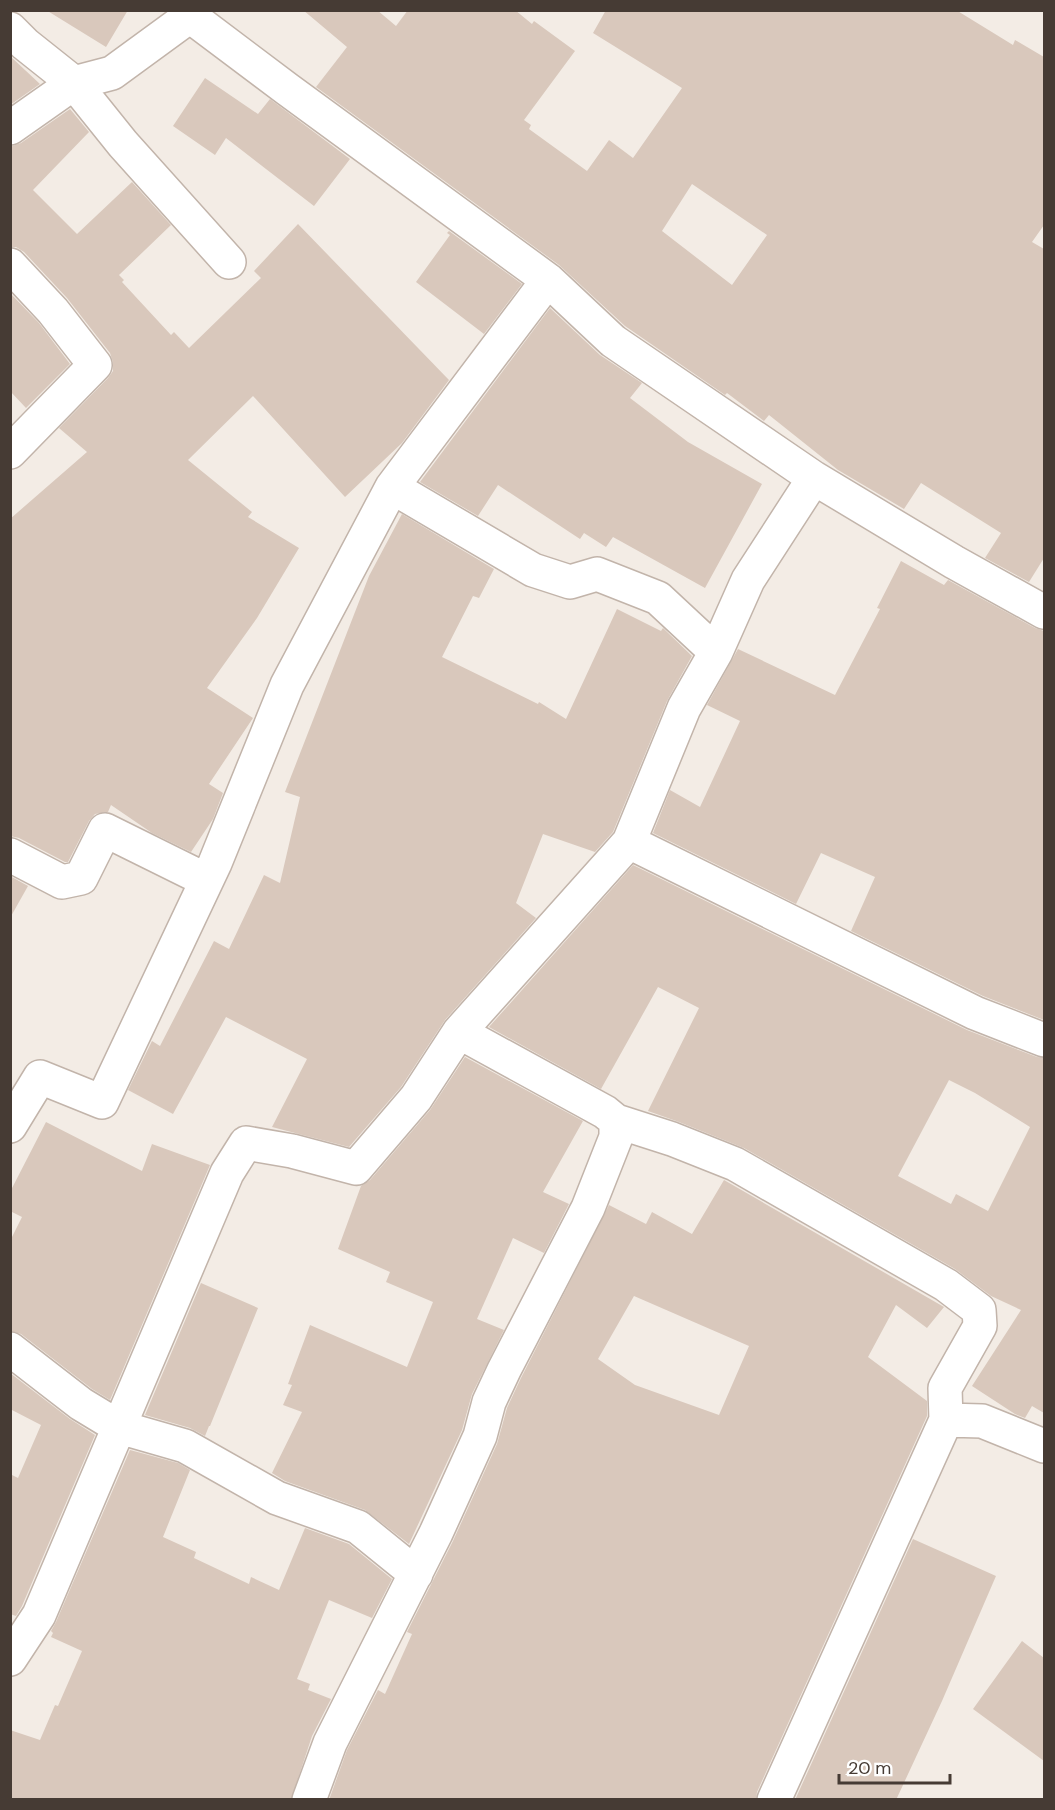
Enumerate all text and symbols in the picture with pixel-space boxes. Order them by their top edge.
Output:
scale bar [839,1747,950,1785]
text: 20 m [848,1756,891,1780]

